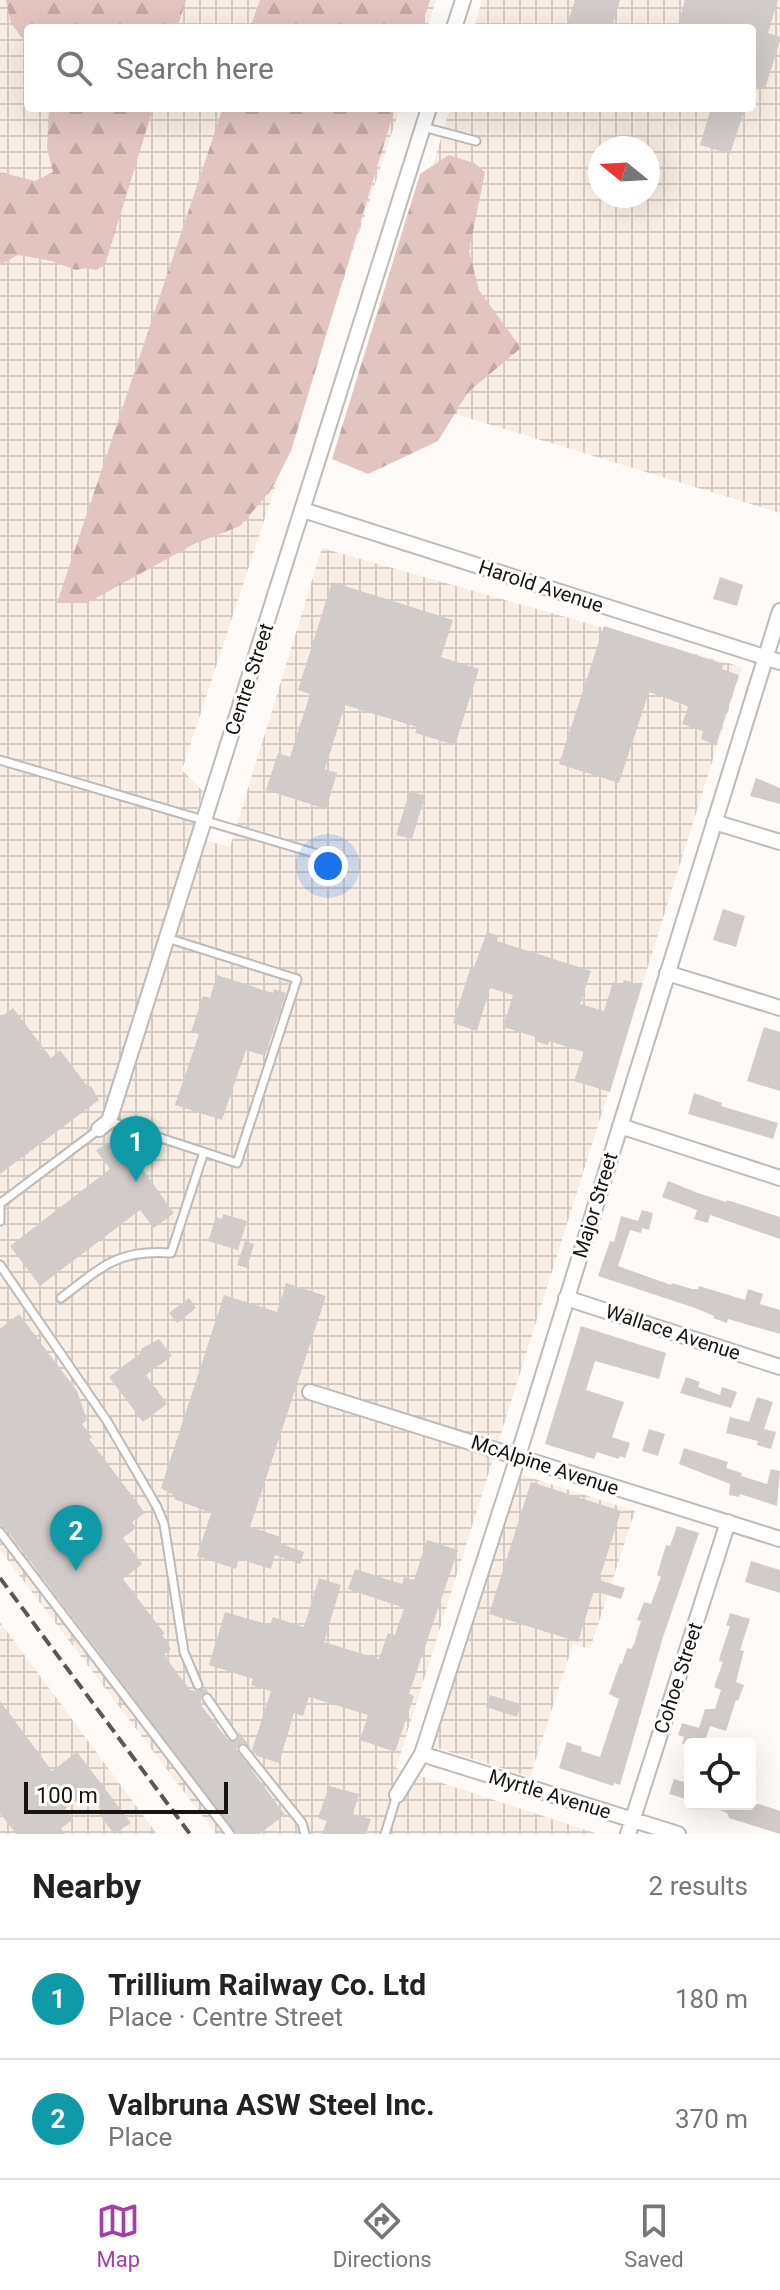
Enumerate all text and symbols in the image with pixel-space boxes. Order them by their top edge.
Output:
search box [24,24,756,112]
icon: search [52,46,96,90]
text: Search here [116,51,274,86]
north arrow [588,136,660,208]
street label: Harold Avenue [476,555,606,617]
street label: Centre Street [220,620,278,738]
your location [308,846,348,886]
pin: 1 [110,1116,162,1182]
street label: Major Street [568,1149,622,1261]
street label: Wallace Avenue [603,1299,743,1365]
street label: McAlpine Avenue [468,1430,622,1500]
pin: 2 [50,1505,102,1571]
street label: Cohoe Street [649,1620,707,1736]
map controls [684,1738,756,1810]
button: locate [684,1738,756,1810]
street label: Myrtle Avenue [486,1764,614,1824]
scale bar [24,1778,228,1814]
text: 100 m [36,1783,98,1808]
text: Nearby [32,1866,141,1906]
text: 2 results [649,1871,748,1901]
text: Trillium Railway Co. Ltd [108,1967,426,2002]
text: 1 [51,1984,65,2014]
text: 180 m [675,1984,748,2014]
text: Place · Centre Street [108,2002,343,2032]
text: Valbruna ASW Steel Inc. [108,2087,435,2122]
text: 2 [51,2104,65,2134]
text: 370 m [675,2104,748,2134]
text: Place [108,2122,172,2152]
tab: Map [96,2199,140,2272]
tab: Directions [333,2199,432,2272]
tab: Saved [624,2199,684,2272]

